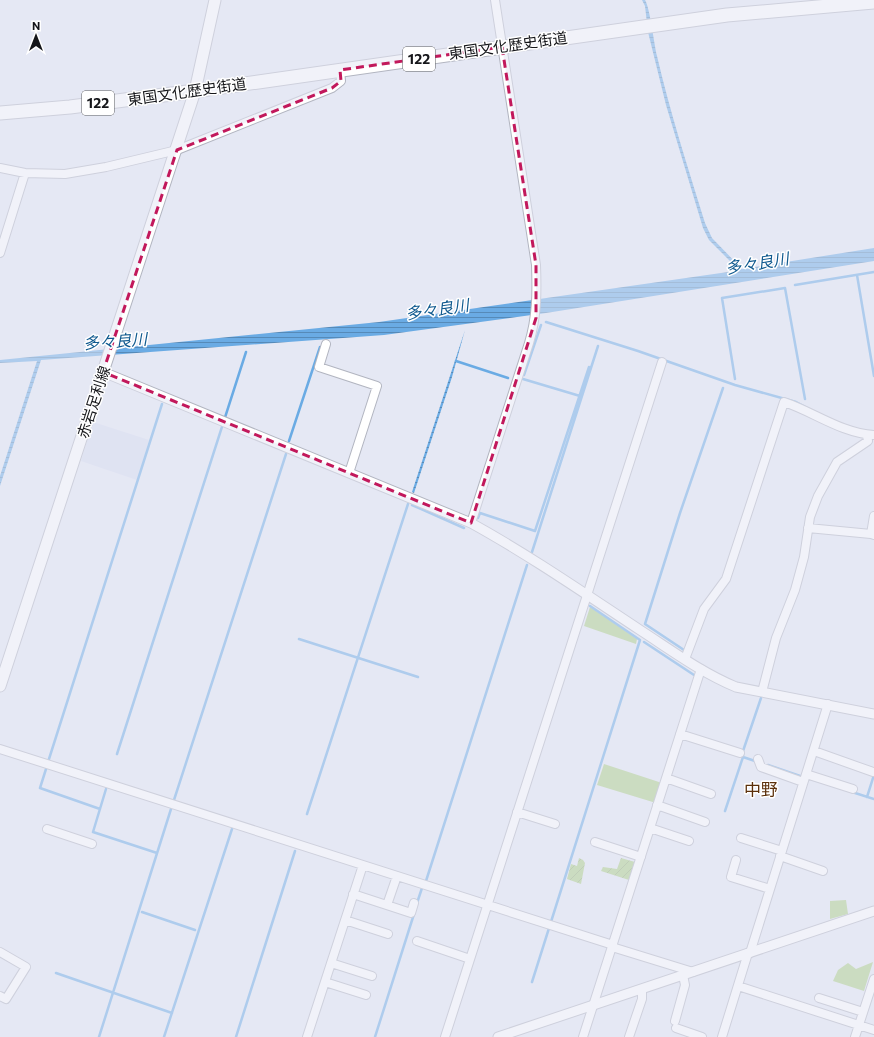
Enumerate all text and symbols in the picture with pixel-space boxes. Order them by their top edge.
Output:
north arrow [16,16,56,56]
text: N [32,19,40,32]
street label: 東国文化歴史街道 [447,28,569,62]
road number: 122 [403,47,435,71]
street label: 東国文化歴史街道 [126,74,248,108]
road number: 122 [82,91,114,115]
water label: 多々良川 [724,248,792,277]
water label: 多々良川 [404,294,472,322]
water label: 多々良川 [82,329,150,352]
street label: 赤岩足利線 [73,363,113,440]
district label: 中野 [744,779,778,800]

